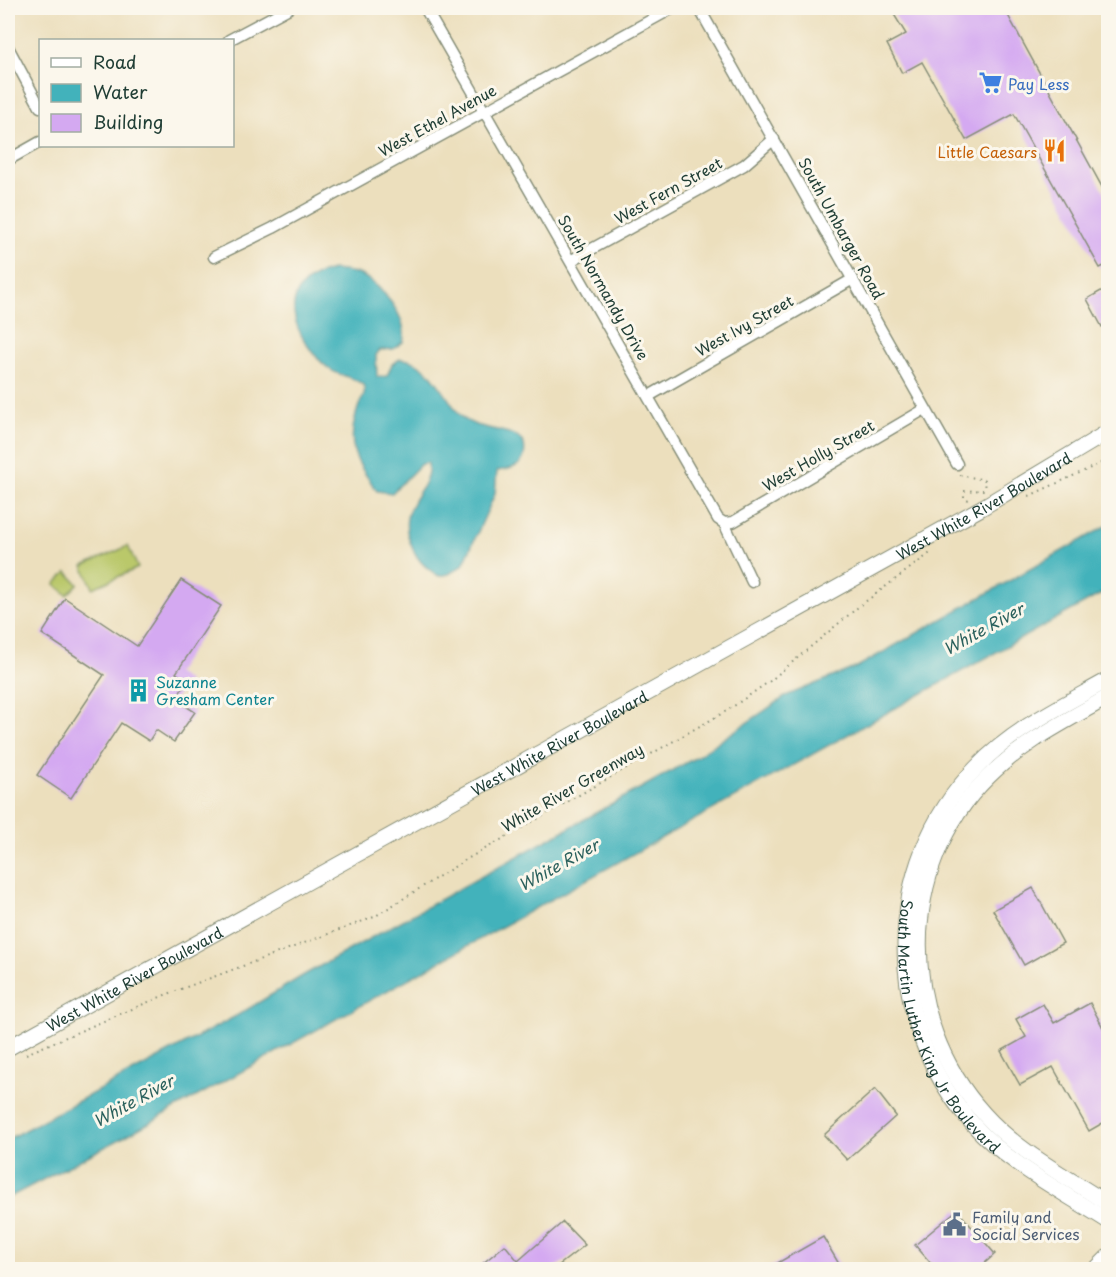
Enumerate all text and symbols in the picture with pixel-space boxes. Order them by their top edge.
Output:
legend [39,39,234,147]
text: Road [93,48,137,75]
supermarket icon: Pay Less [977,70,1003,96]
place label: Pay Less [1008,72,1069,95]
text: Water [93,78,148,105]
street label: West Ethel Avenue [374,78,500,162]
text: Building [93,108,163,135]
restaurant icon: Little Caesars [1042,138,1068,164]
place label: Little Caesars [937,140,1037,163]
street label: West Fern Street [610,151,726,229]
street label: South Umbarger Road [793,153,891,303]
street label: South Normandy Drive [553,210,655,364]
street label: West Ivy Street [691,288,797,362]
street label: West Holly Street [758,413,878,497]
street label: West White River Boulevard [891,445,1075,565]
water label: White River [939,595,1030,660]
place label: Suzanne Gresham Center [156,670,274,710]
building icon: Suzanne Gresham Center [125,677,151,703]
street label: West White River Boulevard [466,684,651,801]
street label: White River Greenway [497,737,647,837]
water label: White River [514,831,605,896]
street label: South Martin Luther King Jr Boulevard [893,898,1006,1158]
street label: West White River Boulevard [41,920,227,1036]
water label: White River [89,1067,180,1132]
place label: Family and Social Services [972,1205,1079,1245]
public building icon: Family and Social Services [941,1212,967,1238]

